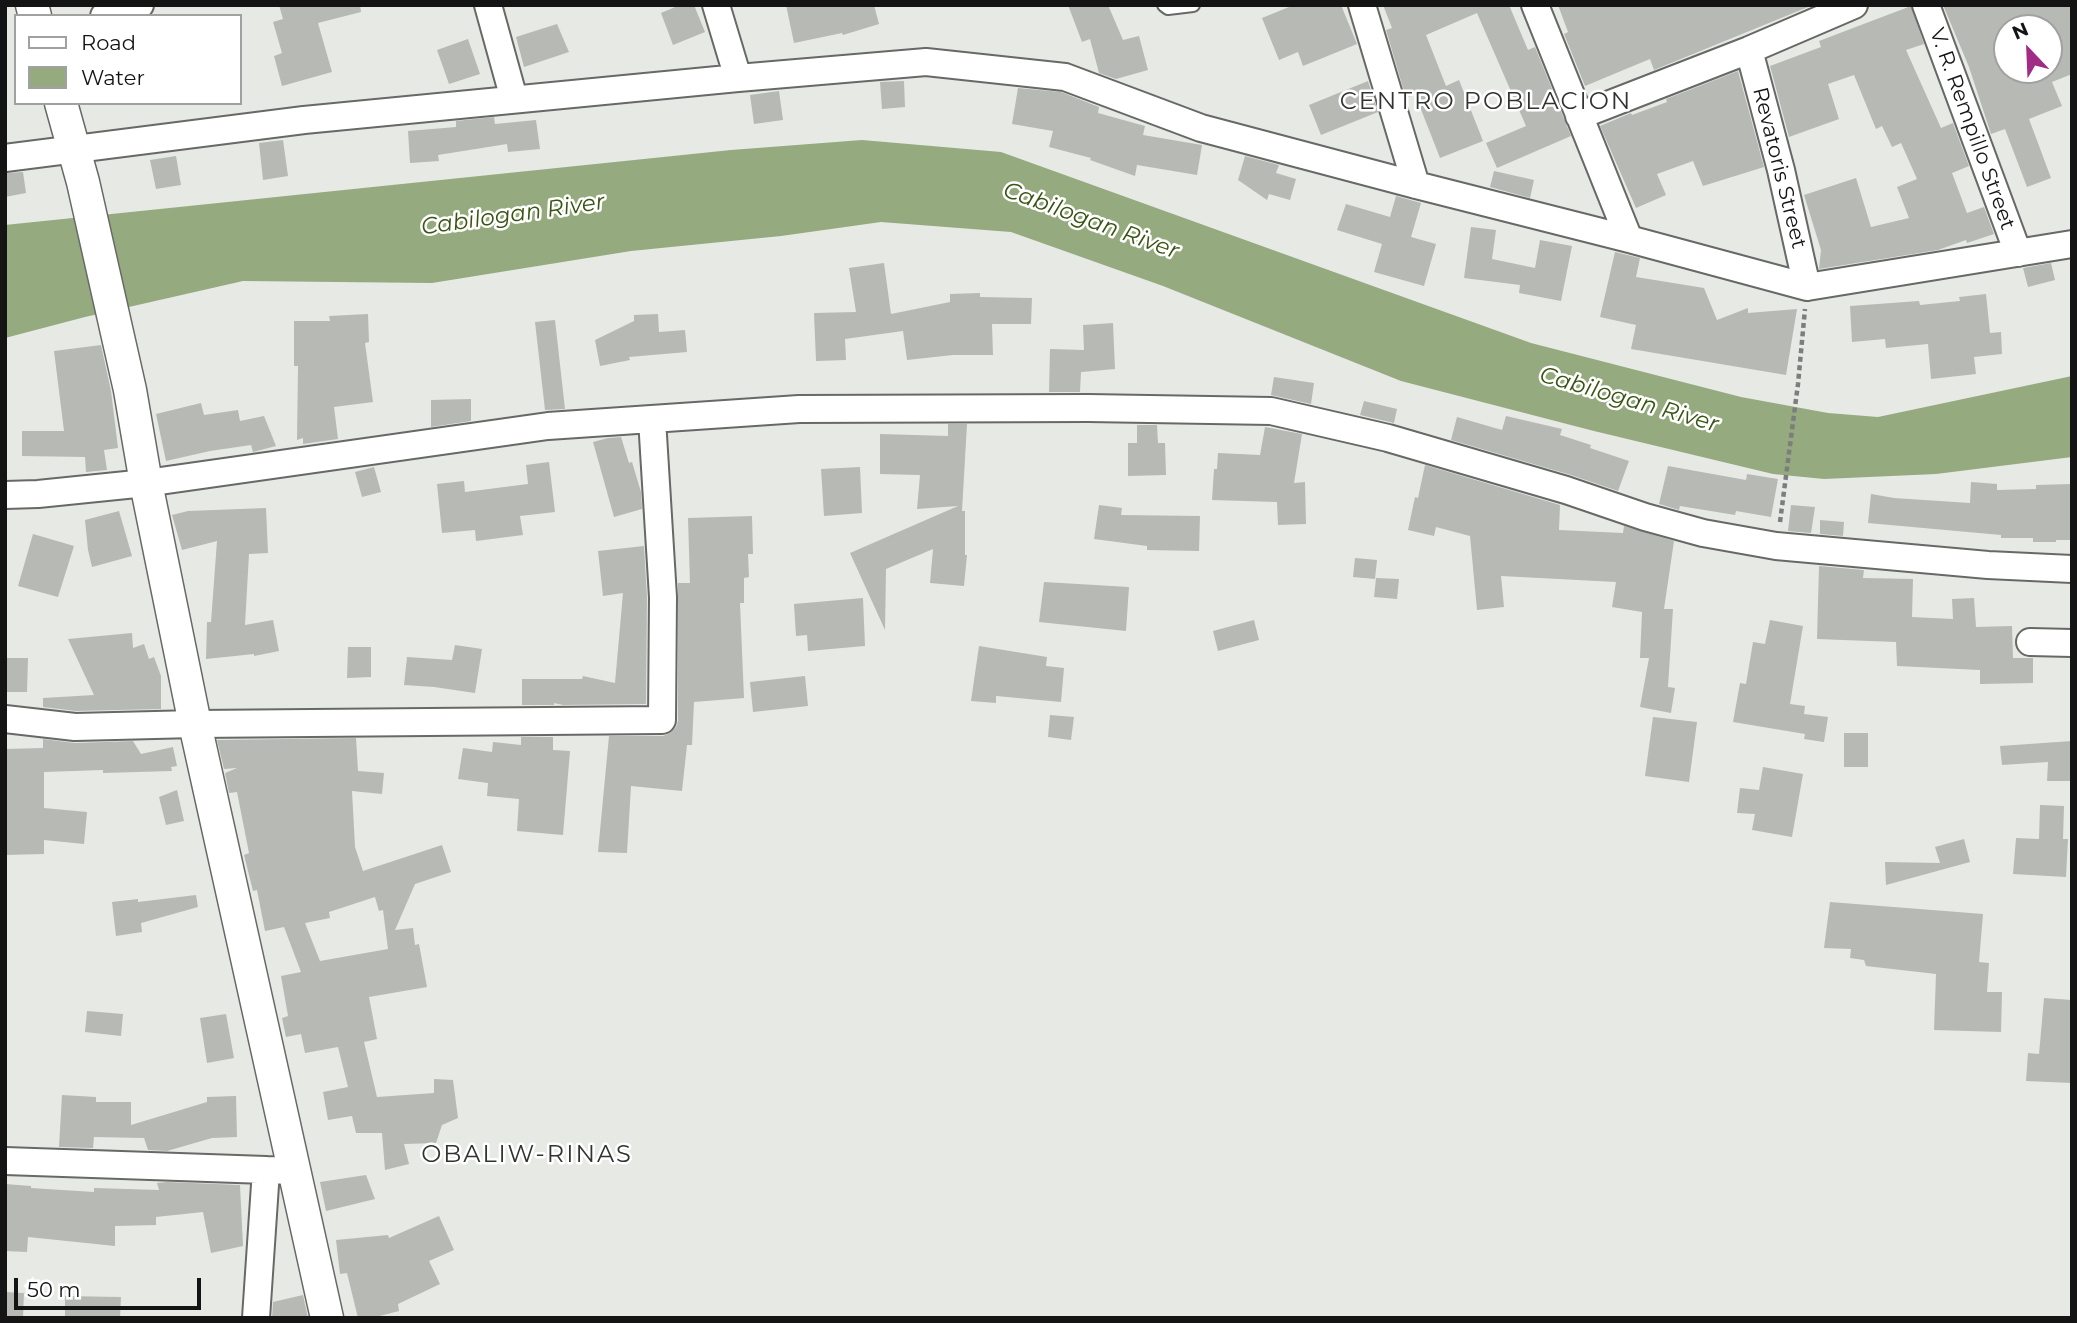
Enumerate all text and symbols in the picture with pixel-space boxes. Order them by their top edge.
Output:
legend [14,14,242,105]
north arrow [1993,14,2063,84]
text: N [2009,17,2032,45]
street label: V. R. Rempillo Street [1924,25,2020,233]
text: Road [81,30,136,55]
text: Water [81,65,145,90]
street label: Revatoris Street [1747,85,1811,251]
district label: CENTRO POBLACION [1342,88,1630,116]
water label: Cabilogan River [999,176,1183,266]
water label: Cabilogan River [419,188,607,242]
water label: Cabilogan River [1536,361,1722,439]
district label: OBALIW-RINAS [423,1141,631,1169]
scale bar [18,1264,205,1308]
text: 50 m [27,1277,81,1302]

